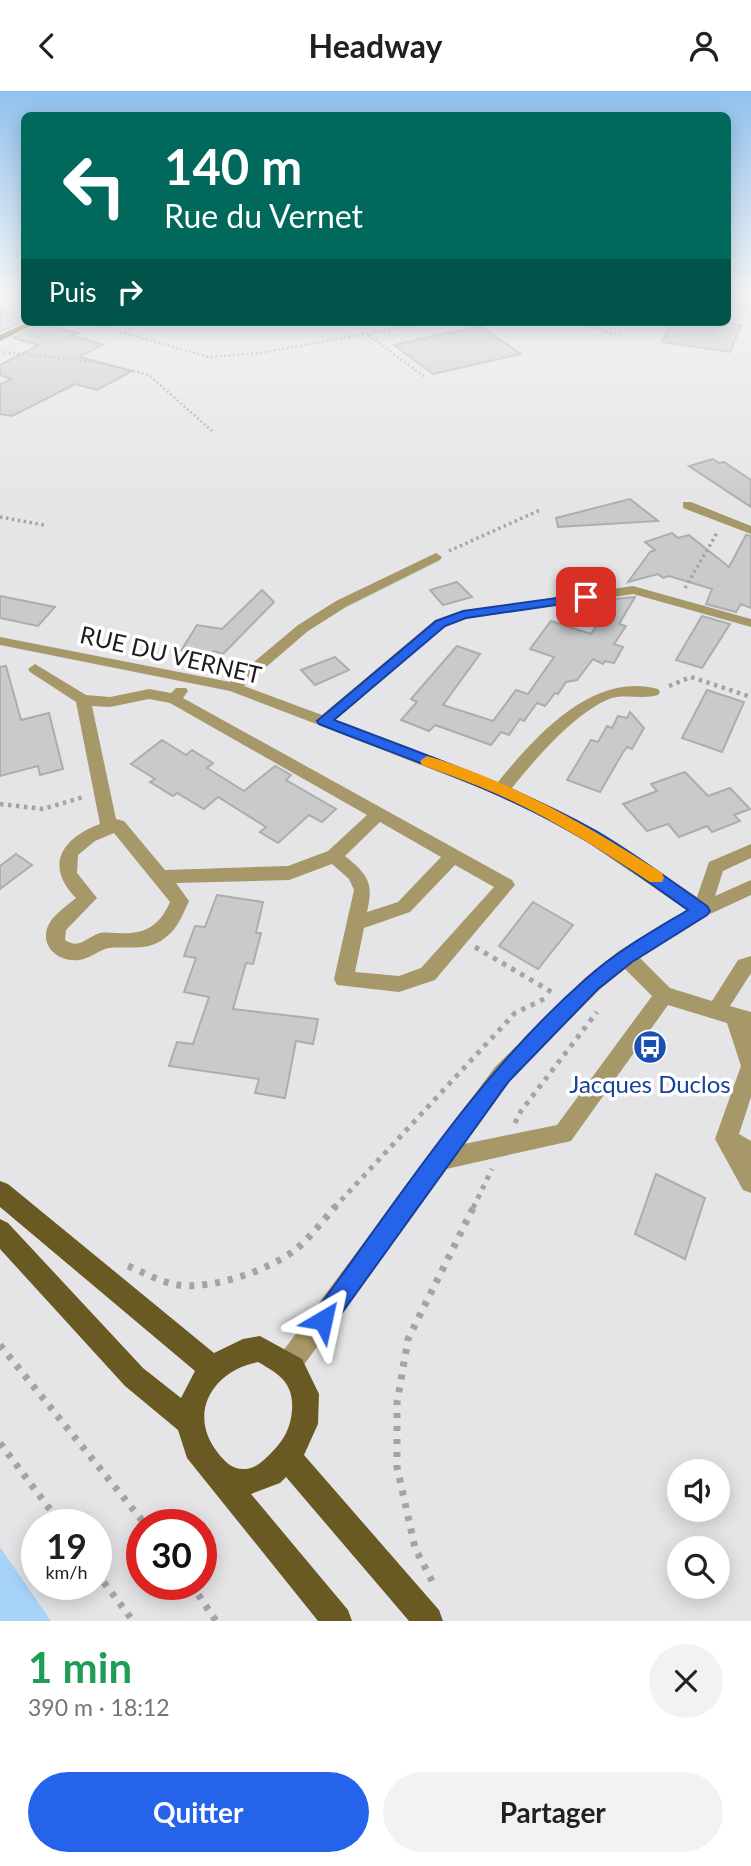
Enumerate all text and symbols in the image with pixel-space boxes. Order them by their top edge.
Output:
text: Headway [309,26,442,65]
icon: back [28,27,66,65]
icon: person [685,27,723,65]
text: 140 m [164,137,302,195]
icon: left [49,140,140,231]
text: Rue du Vernet [164,196,363,235]
icon: right [111,273,149,311]
text: Puis [49,276,97,308]
pin [556,567,616,627]
icon: arrive [567,578,605,616]
street label: RUE DU VERNET [77,619,265,689]
bus stop icon: Jacques Duclos [631,1028,669,1066]
place label: Jacques Duclos [569,1069,731,1098]
position arrow [286,1283,360,1357]
map controls [667,1459,730,1599]
button: sound [667,1459,730,1522]
speed limit sign: 30 [126,1509,217,1600]
text: 19 [46,1524,87,1566]
button: search [667,1536,730,1599]
text: km/h [45,1561,88,1583]
text: 1 min [28,1642,132,1692]
button: close [649,1644,723,1718]
text: 390 m · 18:12 [28,1693,170,1721]
button: Quitter [28,1772,369,1852]
button: Partager [383,1772,723,1852]

